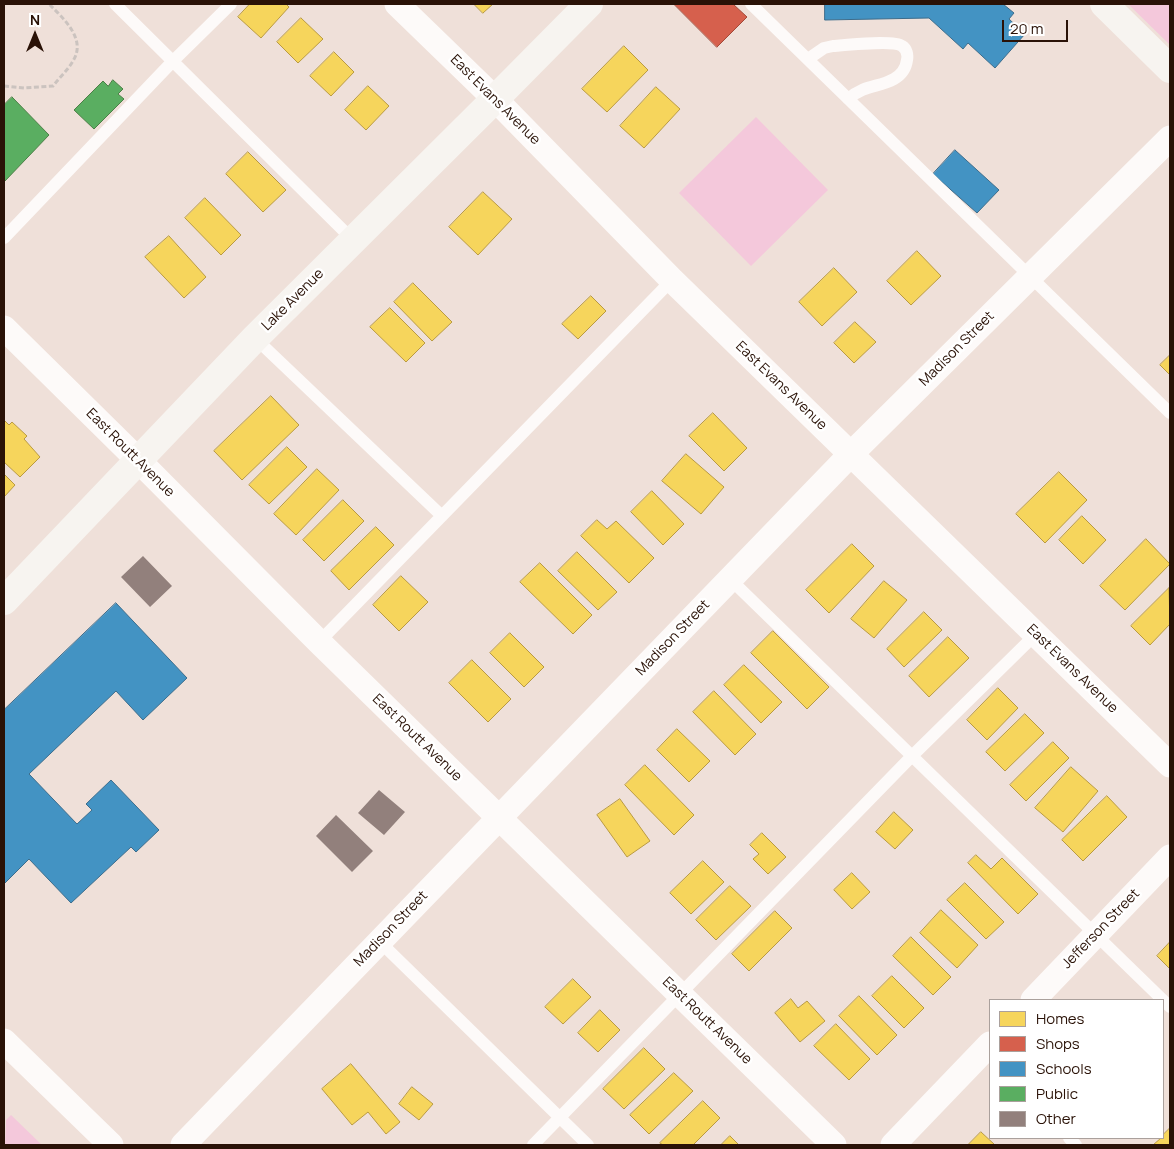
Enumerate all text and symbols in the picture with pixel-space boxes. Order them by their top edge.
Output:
north arrow [10,10,60,60]
text: N [30,10,40,29]
scale bar [1004,10,1070,42]
text: 20 m [1010,18,1043,39]
street label: East Evans Avenue [447,52,543,148]
street label: Lake Avenue [259,266,327,334]
street label: Madison Street [916,308,998,390]
street label: East Evans Avenue [732,338,830,434]
street label: East Routt Avenue [82,405,178,501]
street label: Madison Street [633,597,713,679]
street label: East Evans Avenue [1023,621,1121,717]
street label: East Routt Avenue [369,691,465,785]
street label: Jefferson Street [1059,886,1143,972]
street label: Madison Street [351,888,431,970]
street label: East Routt Avenue [659,974,755,1068]
legend [989,999,1164,1139]
text: Homes [1036,1008,1084,1029]
text: Shops [1036,1033,1080,1054]
text: Schools [1036,1058,1092,1079]
text: Public [1036,1083,1078,1104]
text: Other [1036,1108,1076,1129]

